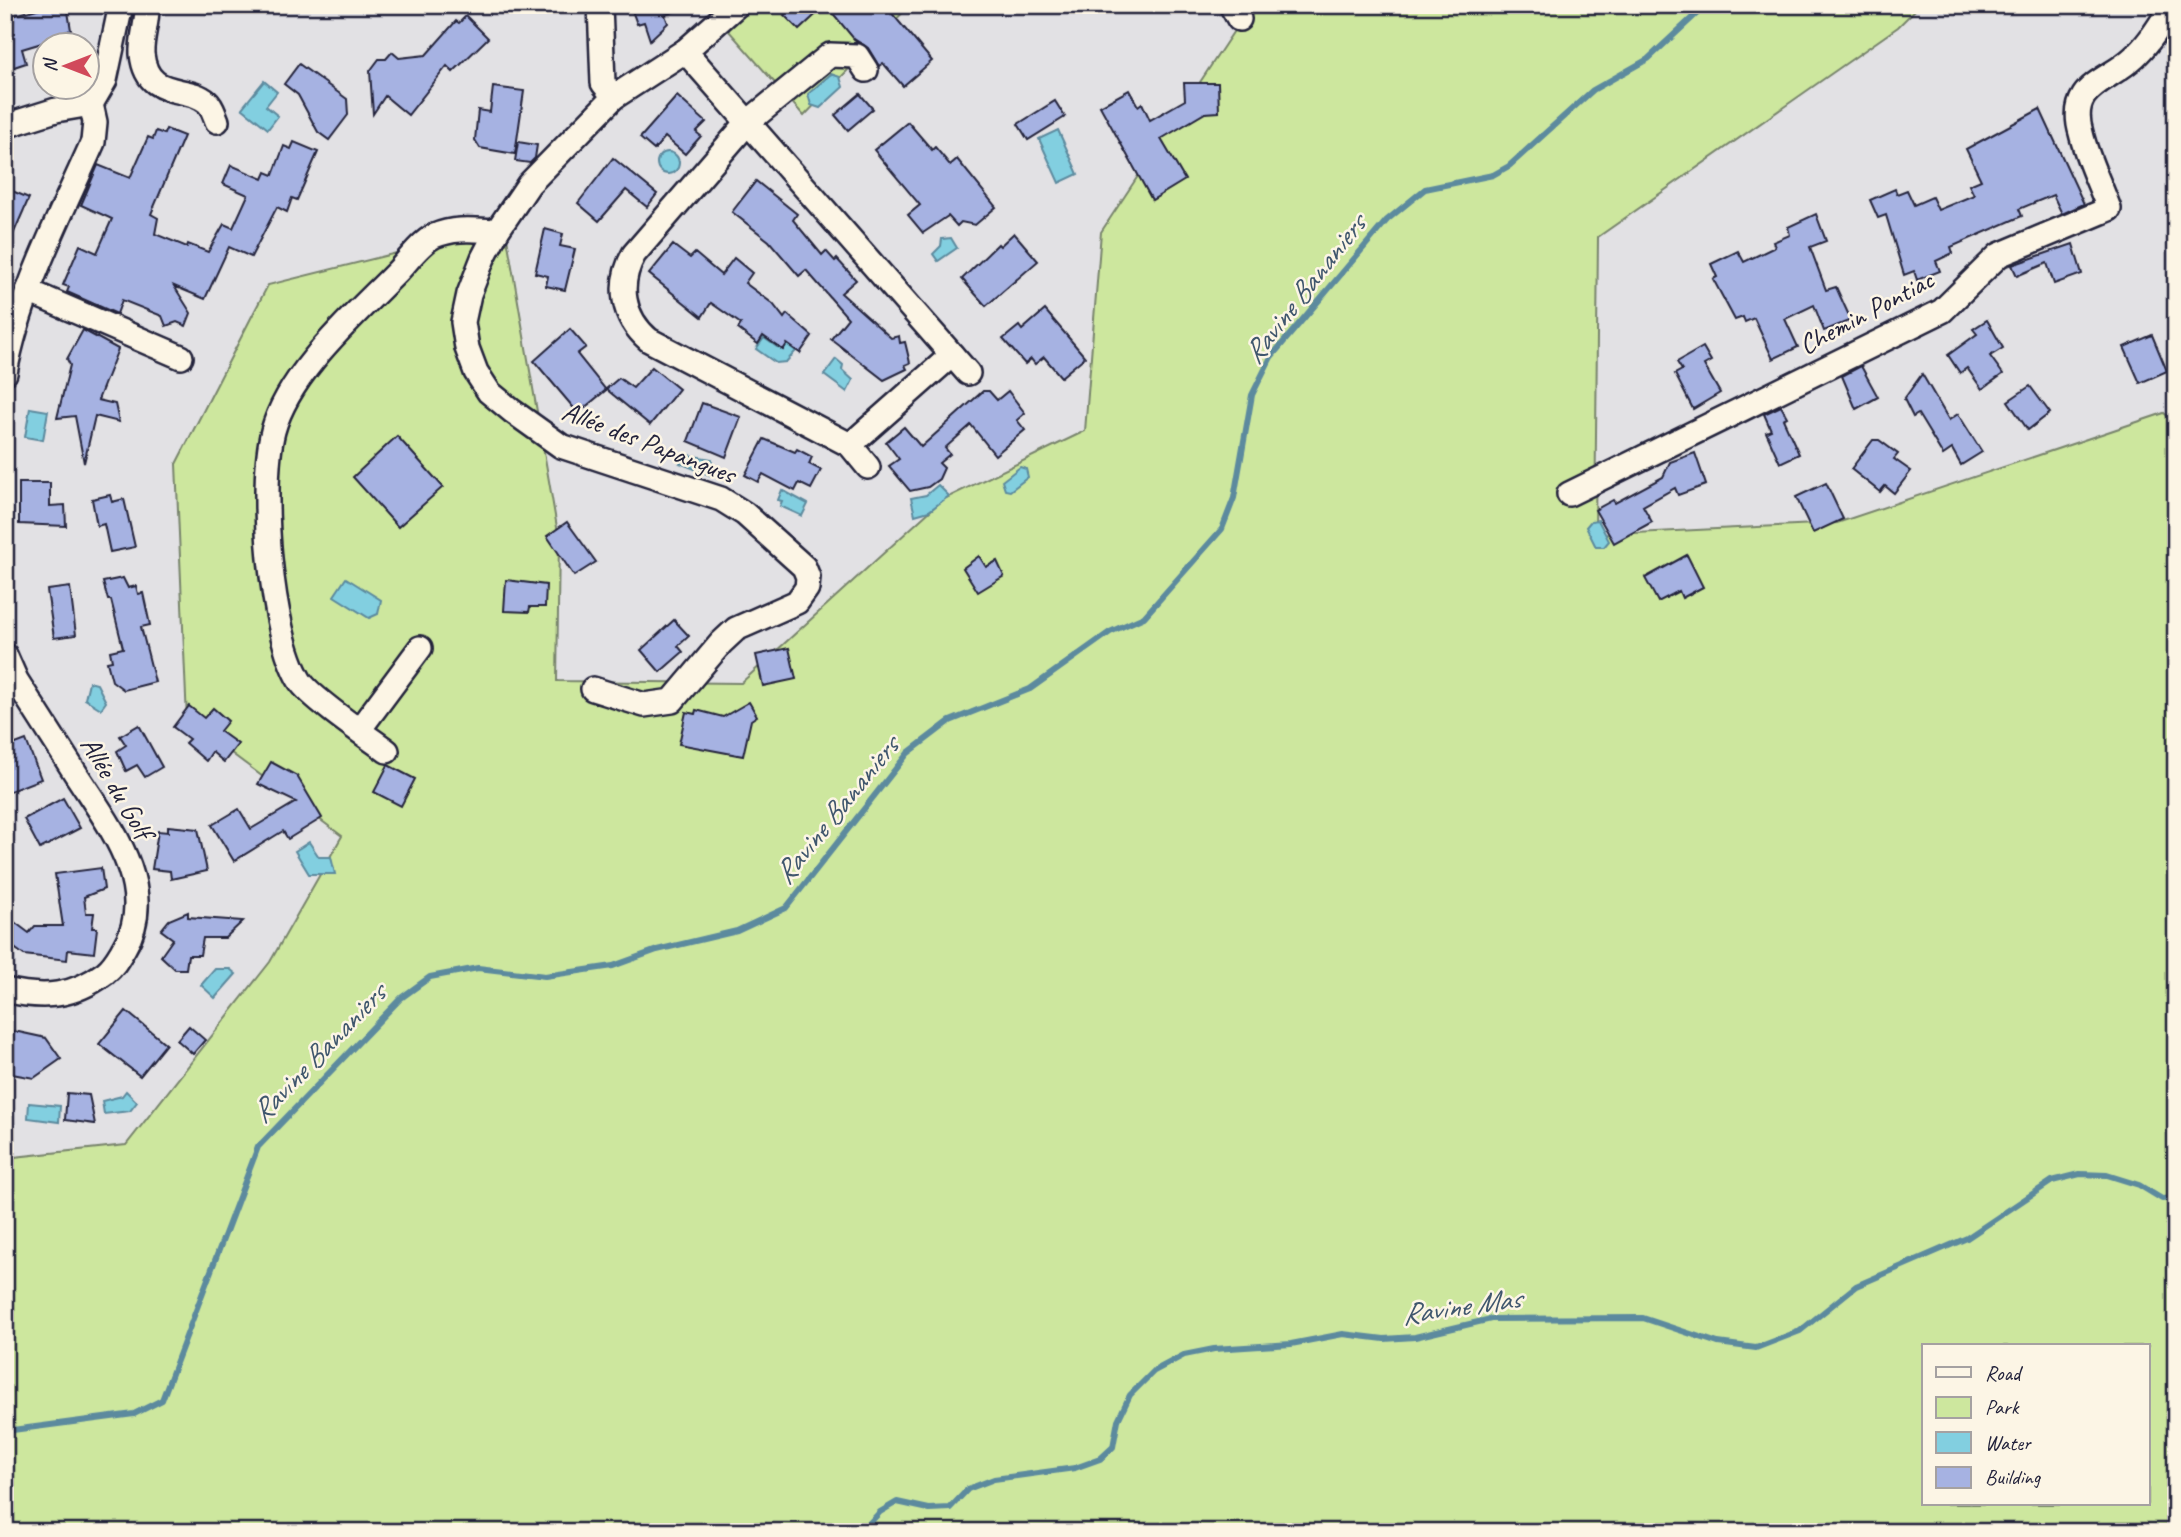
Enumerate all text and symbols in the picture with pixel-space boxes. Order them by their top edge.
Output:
north arrow [32,32,102,102]
text: N [38,57,62,72]
water label: Ravine Bananiers [1234,203,1377,371]
street label: Chemin Pontiac [1793,261,1941,362]
street label: Allée des Papangues [557,393,743,492]
water label: Ravine Bananiers [765,725,910,891]
street label: Allée du Golf [73,730,165,850]
water label: Ravine Bananiers [242,972,397,1130]
water label: Ravine Mas [1399,1278,1527,1333]
legend [1922,1344,2150,1506]
text: Road [1985,1360,2024,1386]
text: Park [1985,1394,2020,1420]
text: Water [1985,1430,2032,1456]
text: Building [1985,1464,2042,1490]

